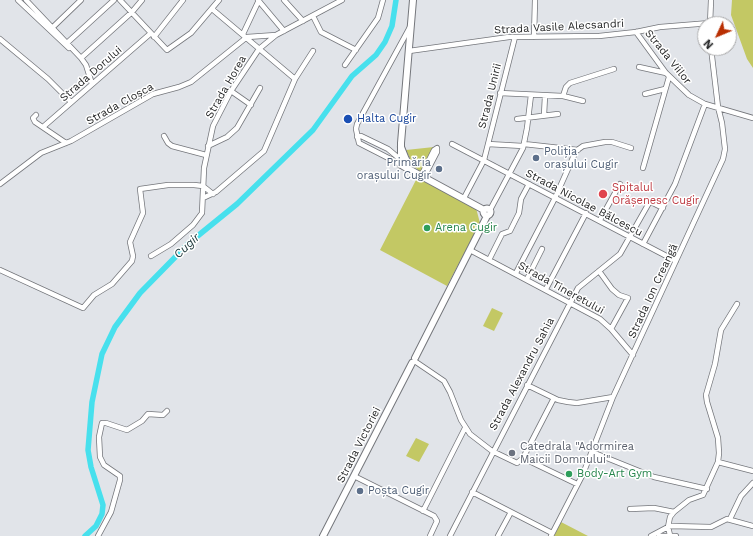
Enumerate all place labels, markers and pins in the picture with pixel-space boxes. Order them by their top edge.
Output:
place label: Halta Cugir [357,112,417,126]
marker: Halta Cugir [342,113,354,125]
place label: Poliția orașului Cugir [544,145,618,171]
marker: Poliția orașului Cugir [531,153,541,163]
place label: Primăria orașului Cugir [357,156,431,182]
marker: Primăria orașului Cugir [434,164,444,174]
place label: Spitalul Orășenesc Cugir [612,181,699,207]
marker: Spitalul Orășenesc Cugir [597,188,609,200]
place label: Arena Cugir [435,221,497,235]
marker: Arena Cugir [422,223,432,233]
place label: Catedrala "Adormirea Maicii Domnului" [520,440,634,466]
marker: Catedrala "Adormirea Maicii Domnului" [507,448,517,458]
place label: Body-Art Gym [577,467,652,481]
marker: Body-Art Gym [564,469,574,479]
place label: Poșta Cugir [368,484,429,498]
marker: Poșta Cugir [355,486,365,496]

